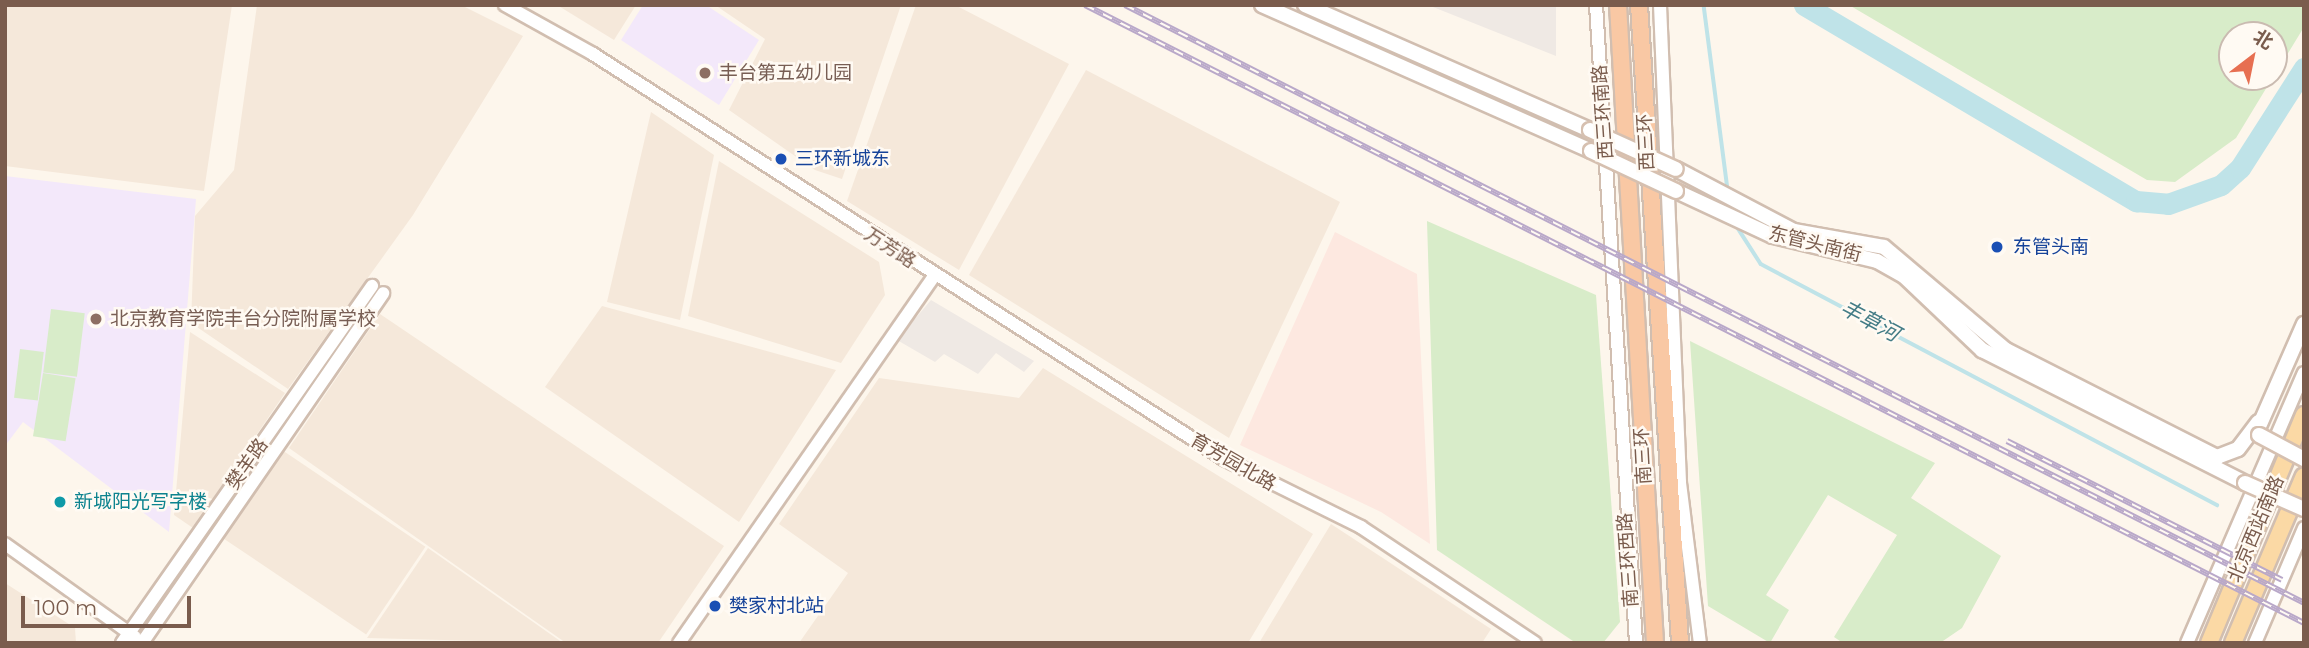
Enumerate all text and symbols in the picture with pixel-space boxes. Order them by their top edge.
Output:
north arrow [2218,21,2288,91]
text: 北 [2249,25,2277,54]
place label: 丰台第五幼儿园 [719,62,852,84]
street label: 西三环南路 [1588,64,1618,160]
marker: 丰台第五幼儿园 [697,65,713,81]
street label: 西三环 [1633,113,1659,171]
place label: 三环新城东 [795,148,890,170]
marker: 三环新城东 [773,151,789,167]
street label: 东管头南街 [1766,221,1864,267]
street label: 万芳路 [860,223,920,273]
place label: 东管头南 [2013,236,2089,258]
marker: 东管头南 [1987,237,2007,257]
water label: 丰草河 [1836,295,1904,347]
place label: 北京教育学院丰台分院附属学校 [110,308,376,330]
marker: 北京教育学院丰台分院附属学校 [88,311,104,327]
street label: 南三环 [1630,427,1656,485]
street label: 育芳园北路 [1186,428,1280,496]
street label: 樊羊路 [221,434,273,494]
street label: 北京西站南路 [2223,472,2289,586]
place label: 新城阳光写字楼 [74,491,207,513]
marker: 新城阳光写字楼 [52,494,68,510]
street label: 南三环西路 [1613,512,1643,608]
scale bar [24,582,194,626]
text: 100 m [34,595,97,620]
place label: 樊家村北站 [729,595,824,617]
marker: 樊家村北站 [707,598,723,614]

